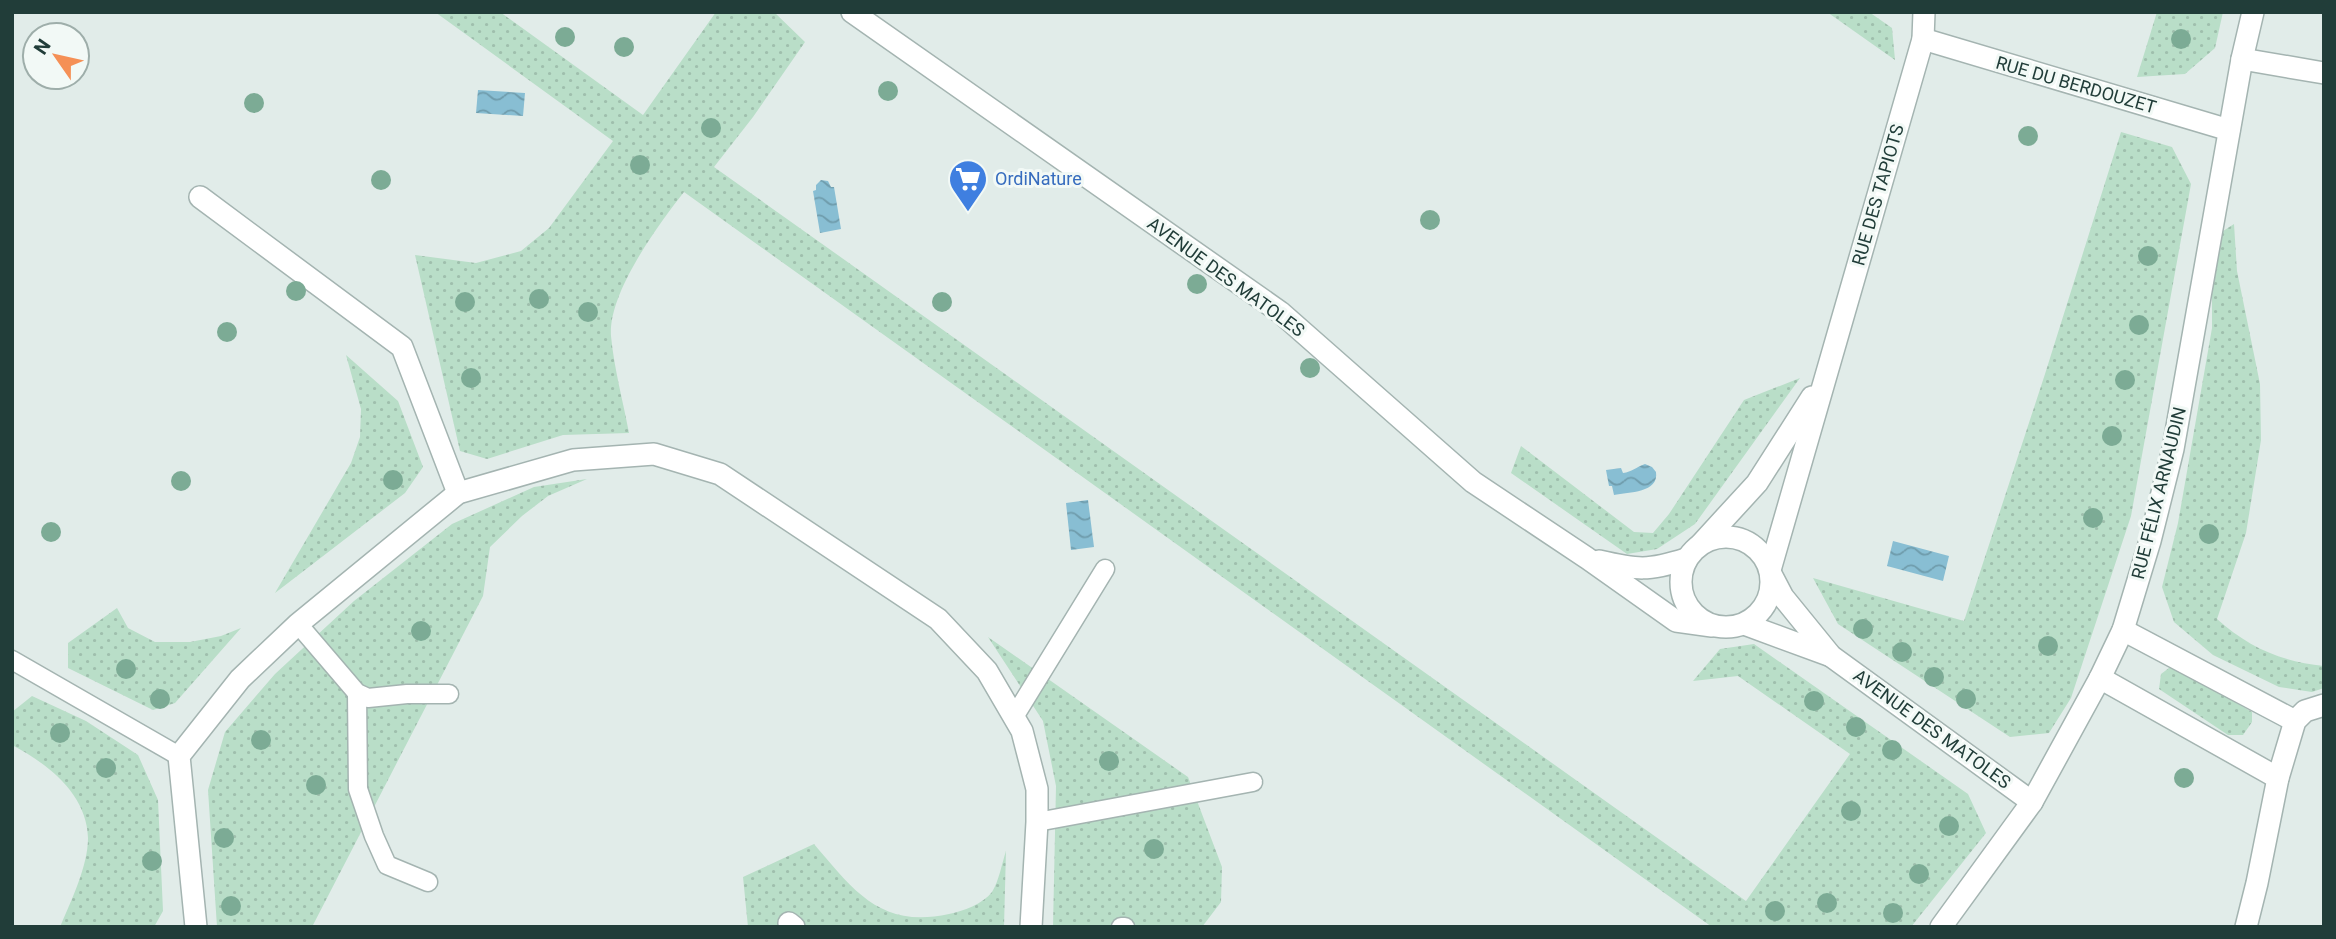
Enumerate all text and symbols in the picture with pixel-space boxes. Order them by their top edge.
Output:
north arrow [21,21,91,91]
text: N [29,35,56,59]
street label: RUE DU BERDOUZET [1994,52,2159,118]
street label: RUE DES TAPIOTS [1847,122,1908,268]
supermarket icon: OrdiNature [947,158,989,213]
place label: OrdiNature [995,168,1082,189]
street label: AVENUE DES MATOLES [1144,213,1309,341]
street label: RUE FÉLIX ARNAUDIN [2127,405,2190,581]
street label: AVENUE DES MATOLES [1850,665,2015,793]

